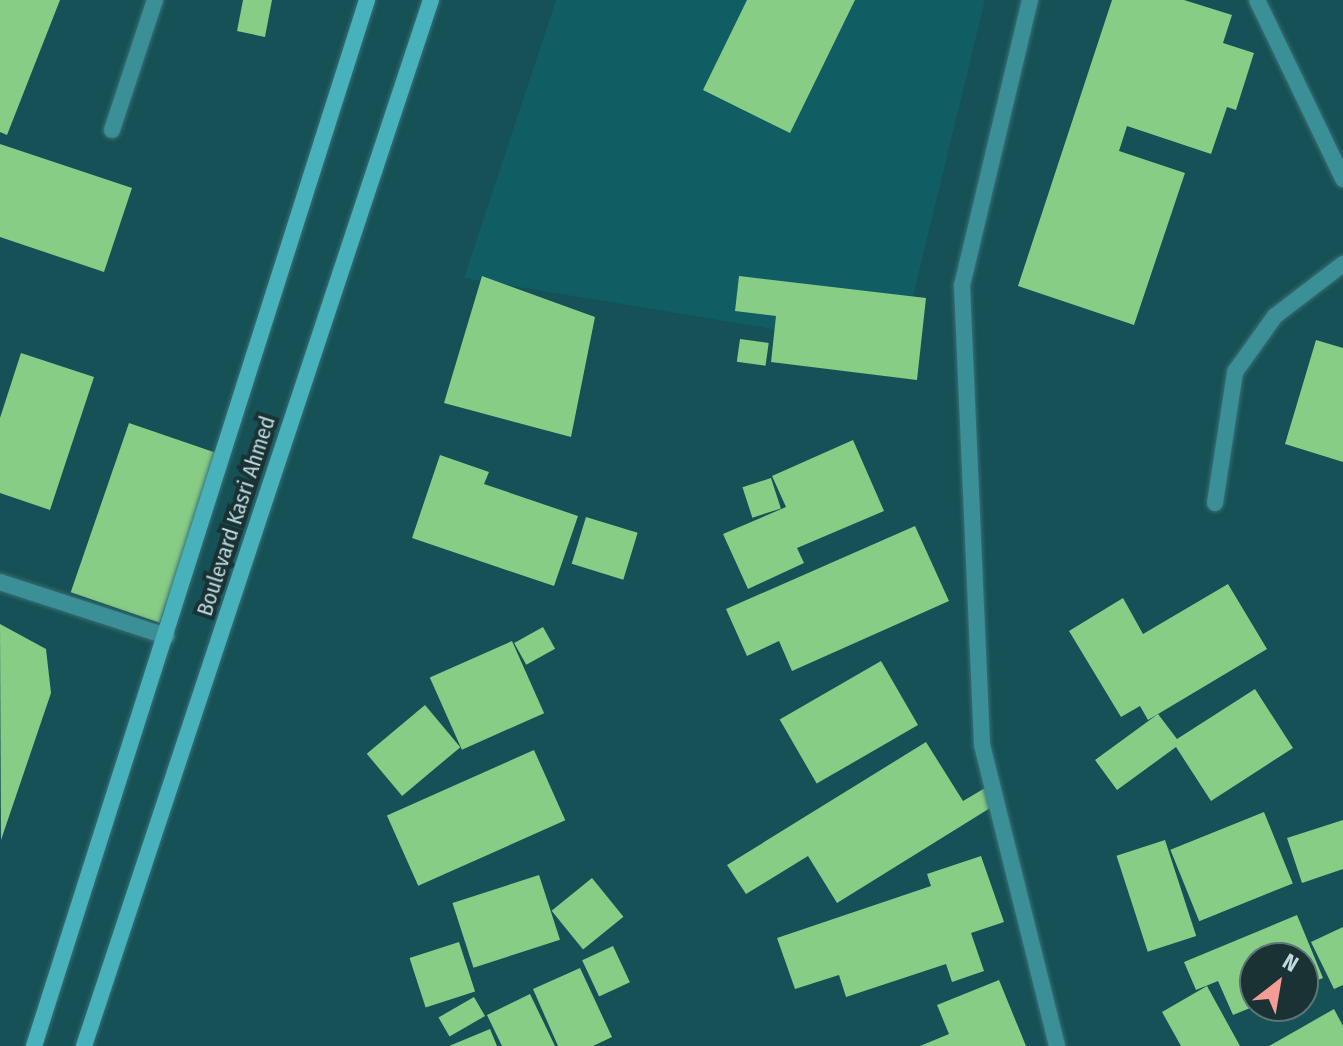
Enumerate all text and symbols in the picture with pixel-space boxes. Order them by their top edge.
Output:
street label: Boulevard Kasri Ahmed [191,413,281,619]
north arrow [1239,942,1319,1022]
text: N [1278,948,1303,978]

